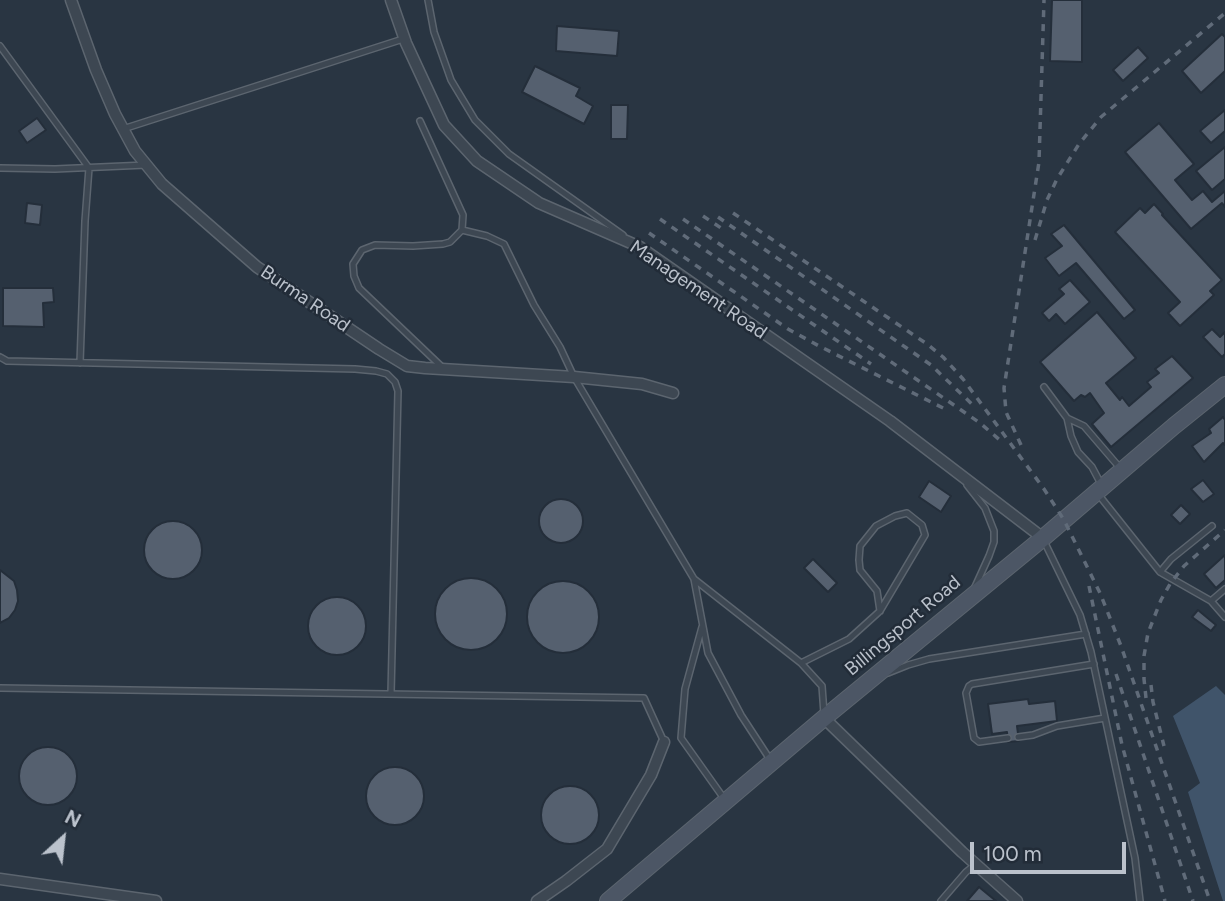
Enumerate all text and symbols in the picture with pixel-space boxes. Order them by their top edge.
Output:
street label: Management Road [625,236,771,344]
street label: Burma Road [256,261,354,337]
street label: Billingsport Road [841,571,965,681]
north arrow [28,803,98,873]
text: N [61,805,85,832]
scale bar [973,828,1129,872]
text: 100 m [983,841,1042,866]

